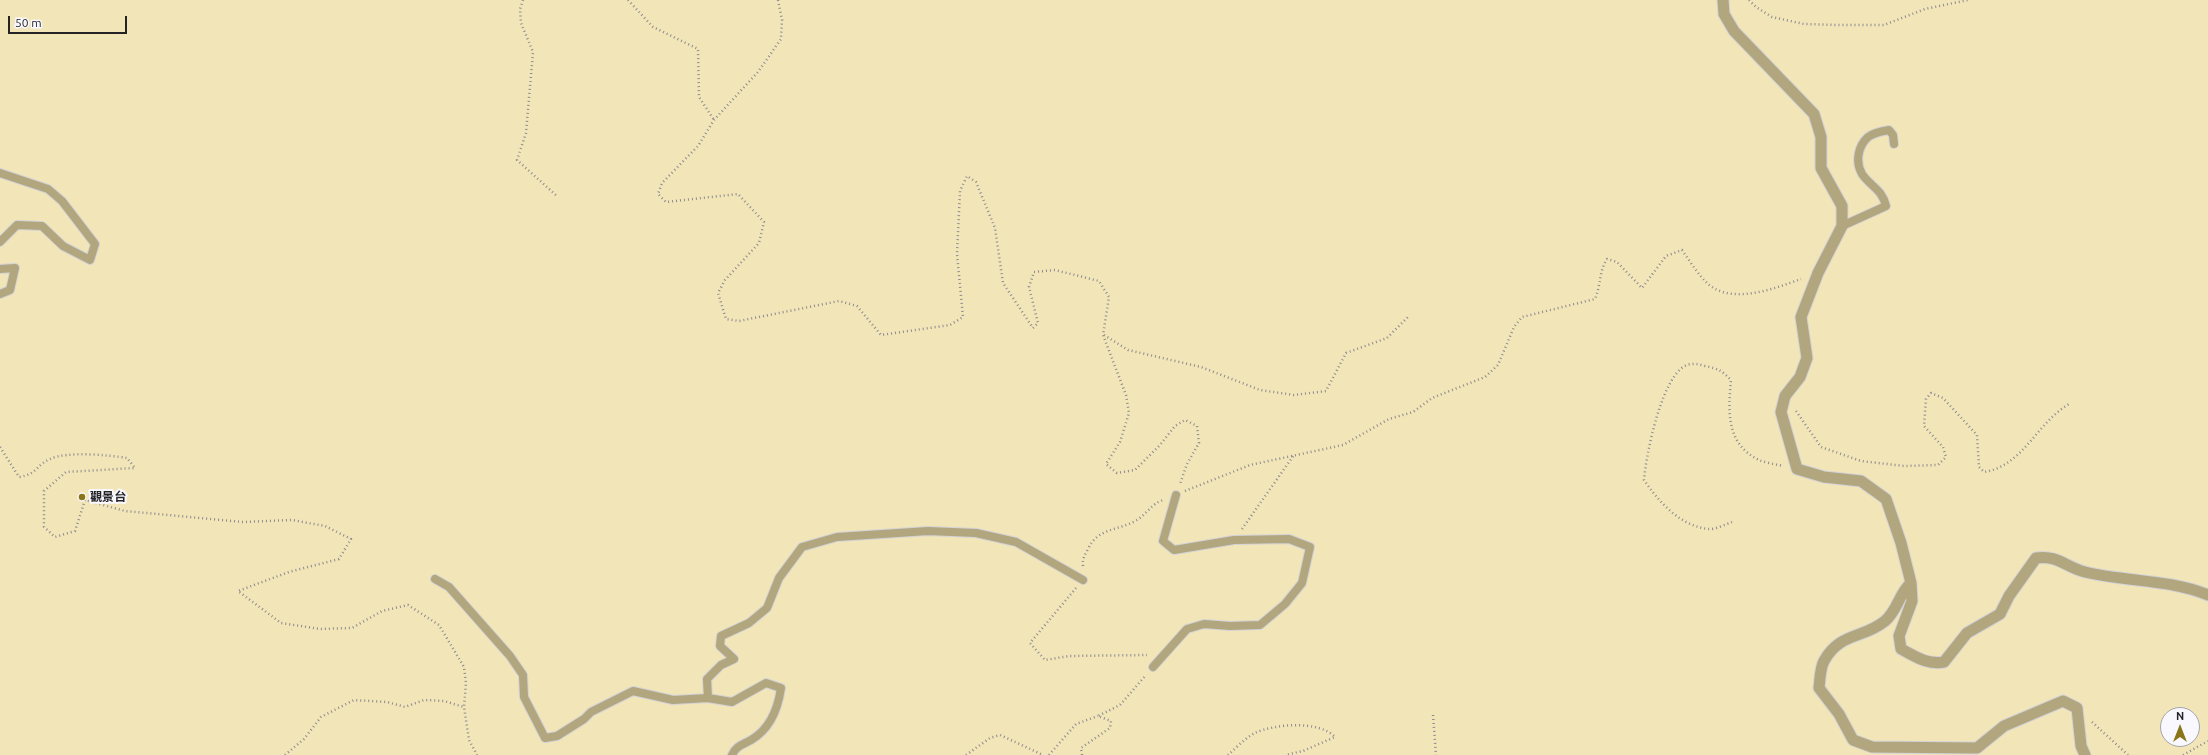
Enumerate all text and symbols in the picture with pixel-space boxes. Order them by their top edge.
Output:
scale bar [10,8,129,34]
text: 50 m [15,16,42,29]
place label: 觀景台 [90,490,126,504]
marker: 觀景台 [77,492,87,502]
north arrow [2160,707,2200,747]
text: N [2176,710,2184,722]

